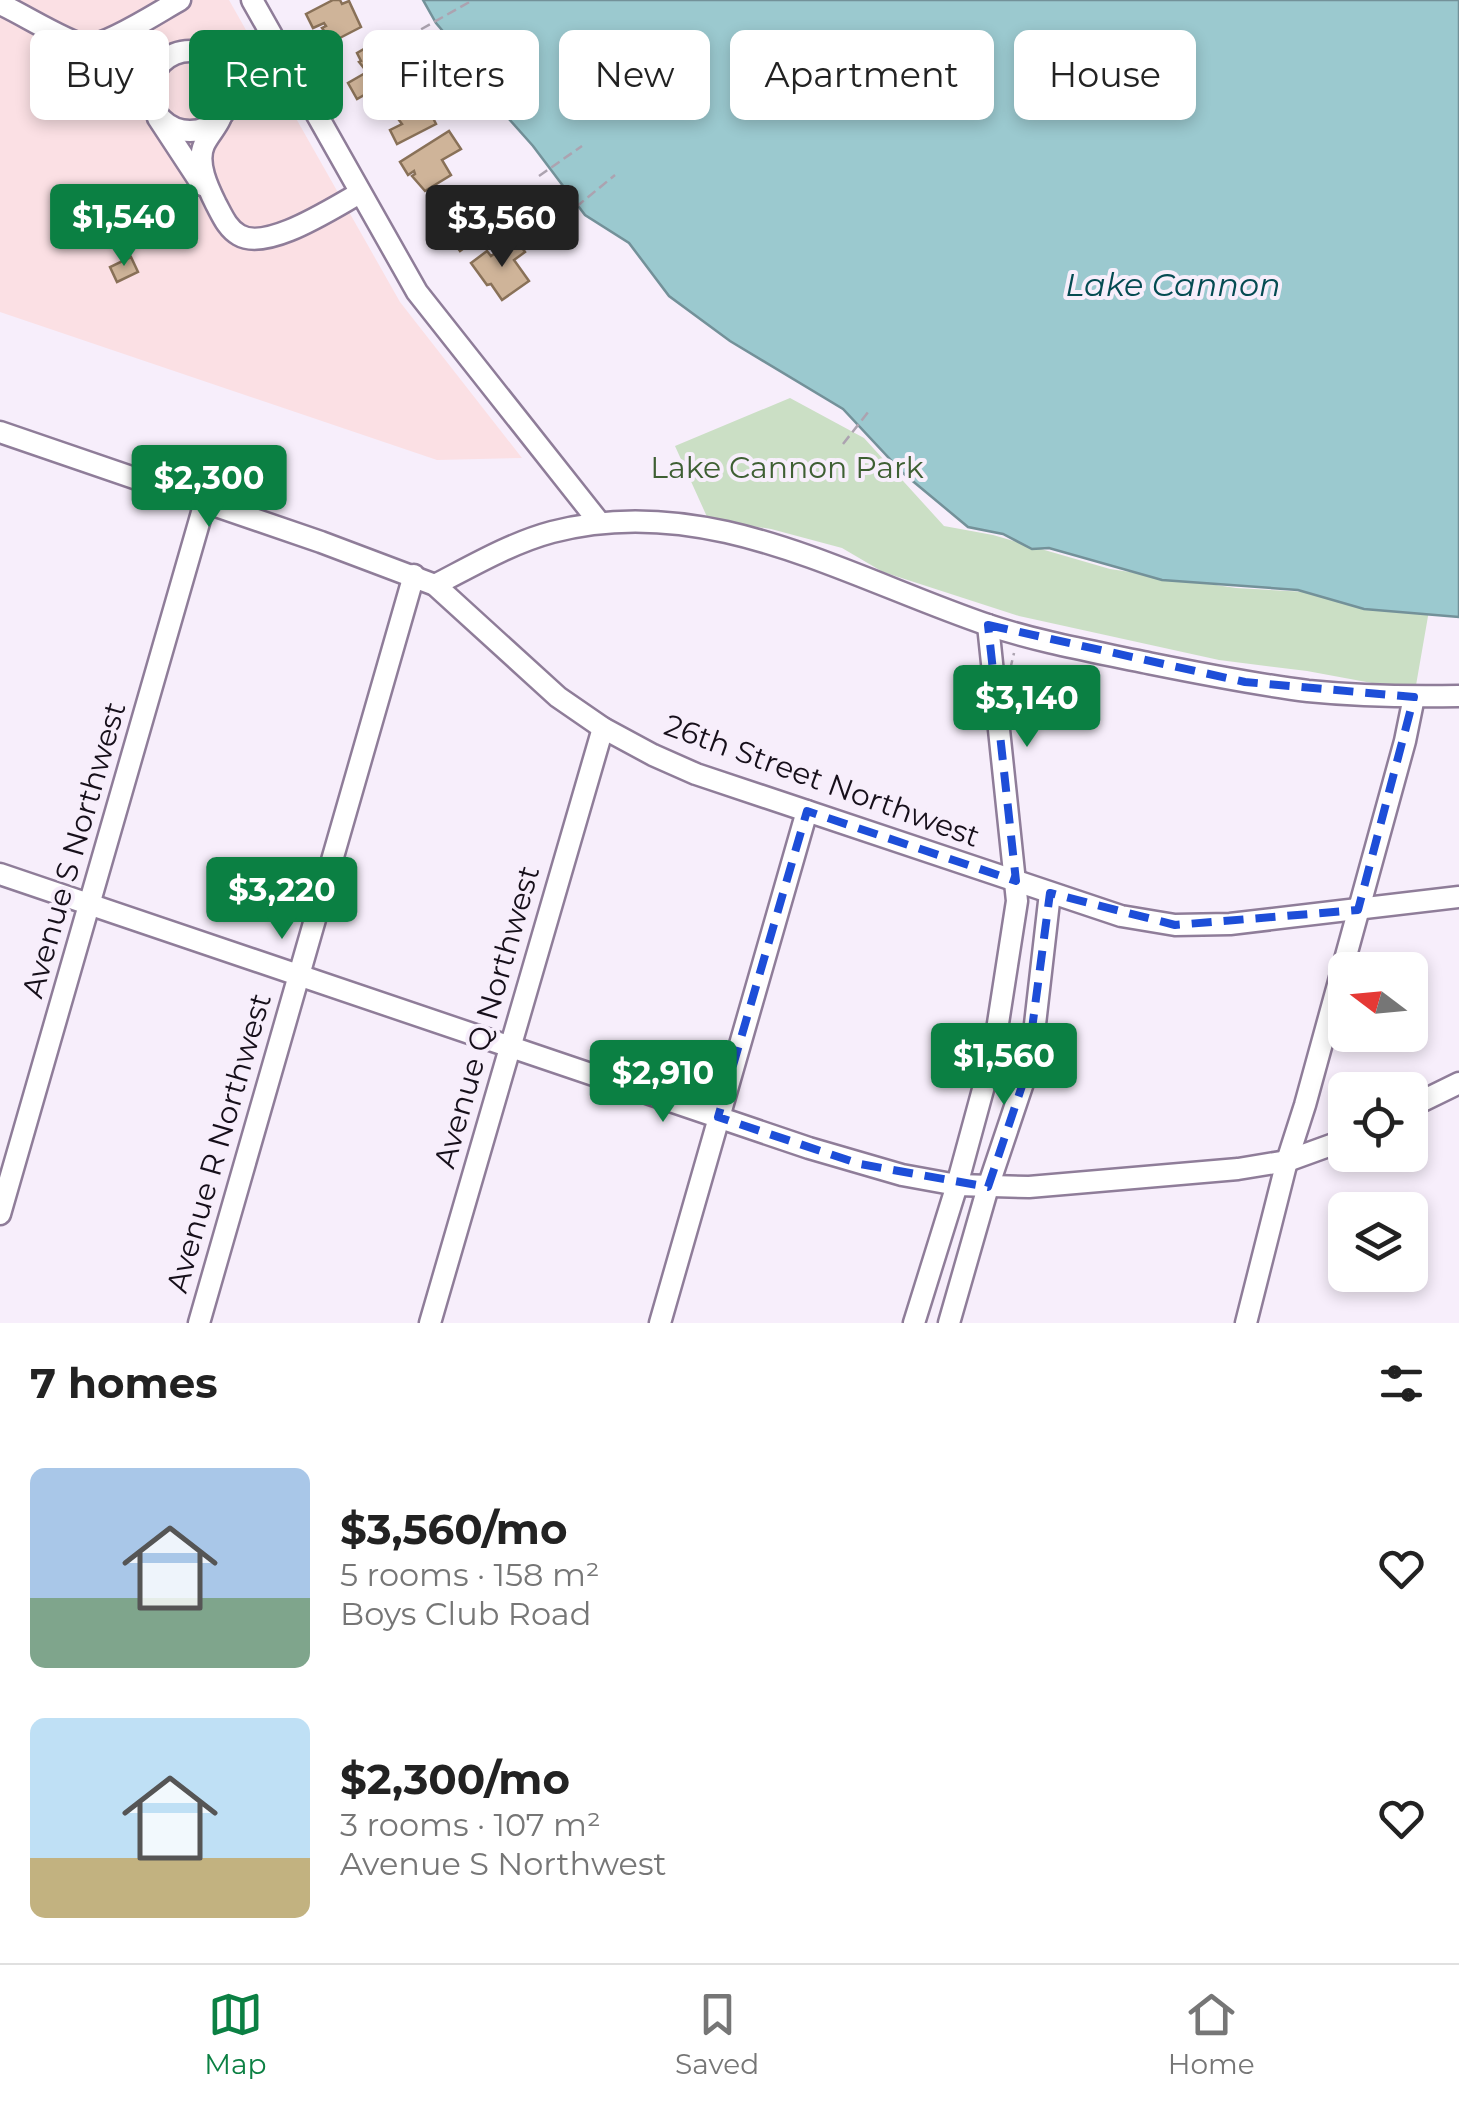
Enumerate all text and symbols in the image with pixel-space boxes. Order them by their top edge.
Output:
chip: Buy [30,30,169,120]
chip: Rent [189,30,343,120]
chip: Filters [363,30,539,120]
chip: New [559,30,710,120]
chip: Apartment [730,30,994,120]
chip: House [1014,30,1196,120]
pin: $1,540 [43,184,205,269]
pin: $3,560 [421,185,583,270]
text: $1,540 [72,197,176,236]
text: $3,560 [448,198,556,237]
water label: Lake Cannon [1065,265,1281,304]
pin: $2,300 [128,445,290,530]
park label: Lake Cannon Park [650,449,924,486]
text: $2,300 [154,458,264,497]
pin: $3,140 [946,665,1108,750]
text: $3,140 [975,678,1079,717]
street label: Avenue S Northwest [14,698,133,1002]
street label: 26th Street Northwest [659,706,985,855]
pin: $3,220 [201,857,363,942]
street label: Avenue Q Northwest [426,861,547,1172]
text: $3,220 [228,870,336,909]
north arrow [1328,952,1428,1052]
map controls [1328,952,1428,1292]
street label: Avenue R Northwest [158,989,279,1297]
pin: $1,560 [923,1023,1085,1108]
text: $1,560 [953,1036,1055,1075]
pin: $2,910 [582,1040,744,1125]
text: $2,910 [612,1053,714,1092]
button: locate [1328,1072,1428,1172]
button: layers [1328,1192,1428,1292]
icon: filters [1374,1356,1429,1411]
text: 7 homes [30,1357,218,1409]
text: $3,560/mo [340,1503,567,1555]
icon: home [110,1508,230,1628]
icon: heart [1374,1541,1429,1596]
text: 5 rooms · 158 m² [340,1555,600,1594]
text: Boys Club Road [340,1594,591,1633]
text: $2,300/mo [340,1753,570,1805]
icon: home [110,1758,230,1878]
icon: heart [1374,1791,1429,1846]
text: 3 rooms · 107 m² [340,1805,601,1844]
text: Avenue S Northwest [340,1844,667,1883]
tab: Map [204,1987,267,2081]
tab: Saved [675,1987,759,2081]
tab: Home [1168,1987,1255,2081]

